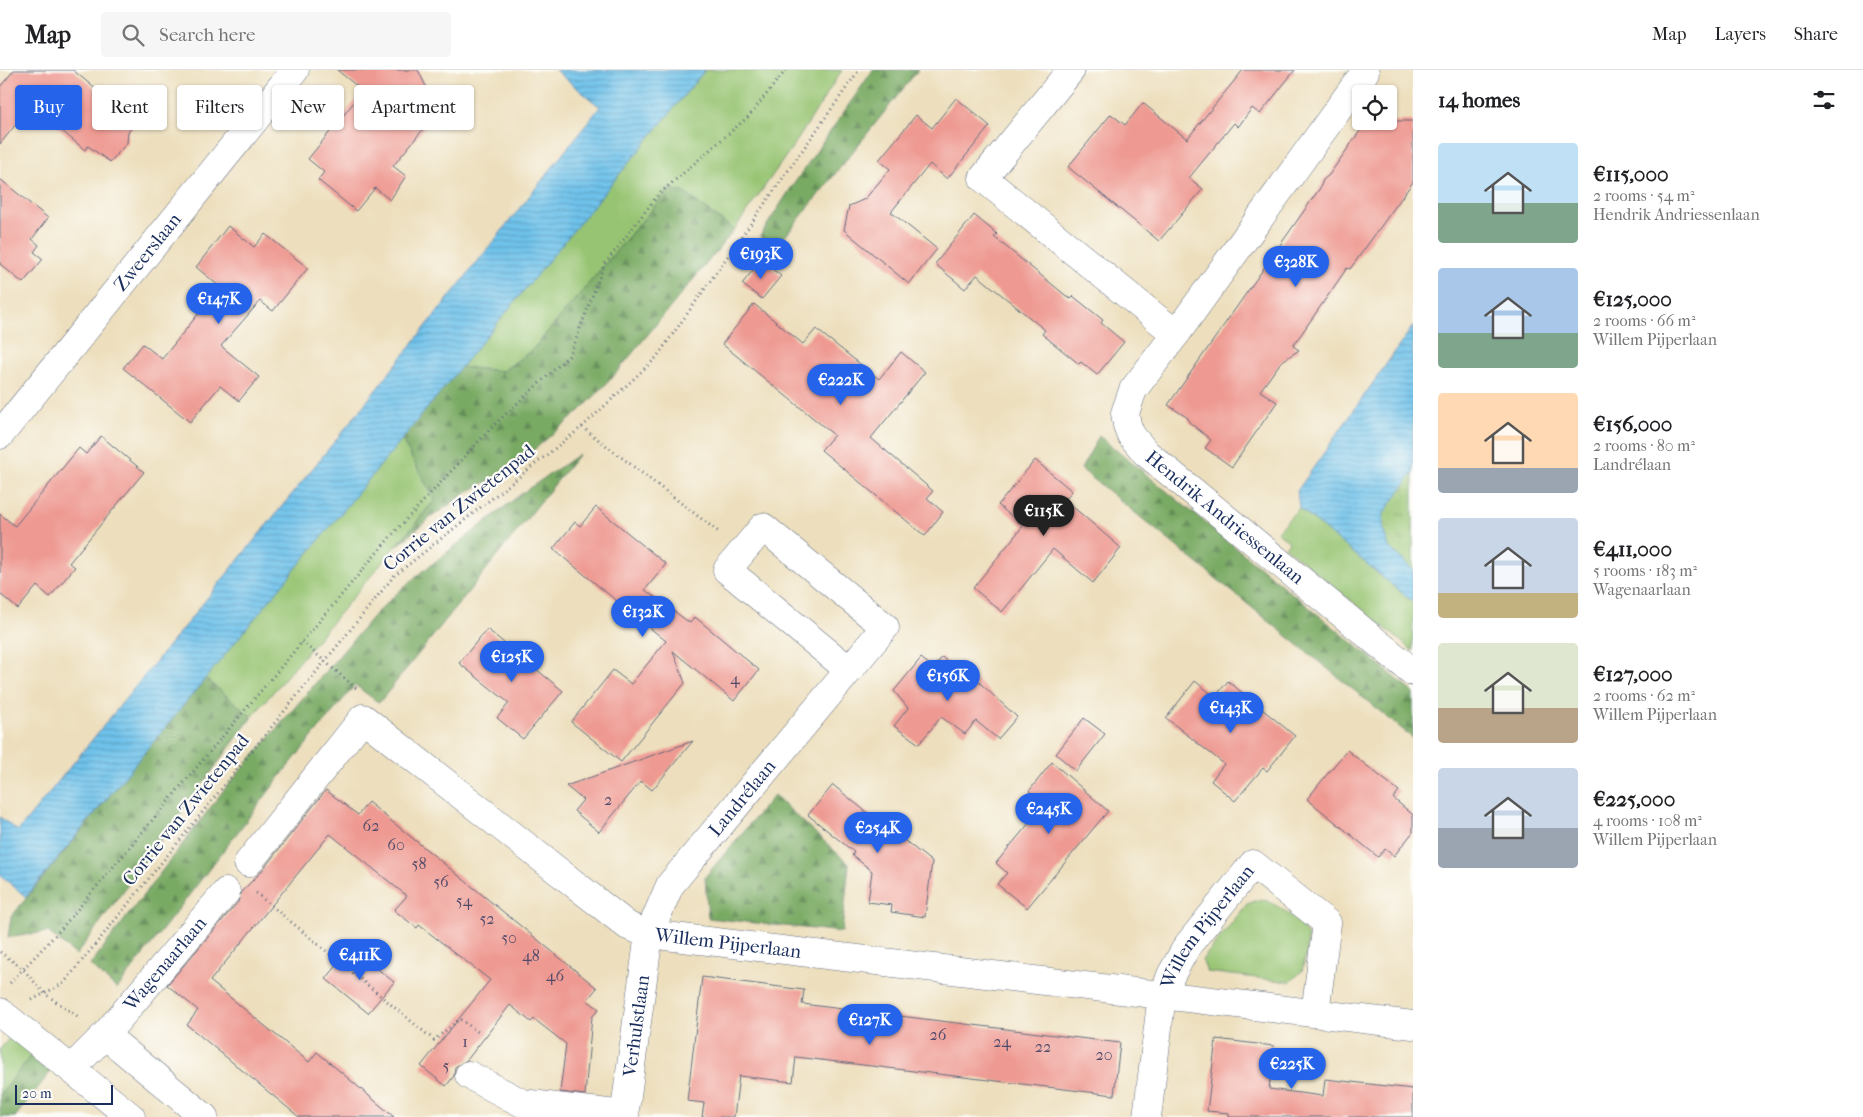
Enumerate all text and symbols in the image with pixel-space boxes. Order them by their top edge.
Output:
search box [101,12,451,57]
text: Map [25,21,71,49]
icon: search [119,21,147,49]
text: Search here [159,24,255,46]
text: Map [1652,24,1686,45]
text: Layers [1714,24,1766,45]
text: Share [1794,24,1838,45]
chip: Buy [15,85,82,130]
chip: Rent [92,85,167,130]
chip: Filters [177,85,262,130]
chip: New [272,85,344,130]
chip: Apartment [354,85,474,130]
map controls [1352,85,1397,130]
button: locate [1352,85,1397,130]
icon: filters [1810,86,1838,114]
text: 14 homes [1438,88,1520,112]
text: €115,000 [1593,162,1669,186]
icon: home [1478,163,1538,223]
text: 2 rooms · 54 m² [1593,186,1694,205]
text: Hendrik Andriessenlaan [1593,205,1760,224]
street label: Zweerslaan [110,209,186,296]
pin: €193K [726,238,796,280]
text: €193K [740,244,782,263]
pin: €328K [1261,246,1331,288]
text: €328K [1274,252,1318,271]
pin: €147K [184,282,254,325]
text: €125,000 [1593,287,1672,311]
icon: home [1478,288,1538,348]
text: €147K [197,289,241,308]
text: 2 rooms · 66 m² [1593,311,1695,330]
text: Willem Pijperlaan [1593,330,1717,349]
pin: €222K [806,364,876,406]
text: €222K [818,370,864,389]
text: €156,000 [1593,412,1672,436]
icon: home [1478,413,1538,473]
text: 2 rooms · 80 m² [1593,436,1695,455]
street label: Corrie van Zwietenpad [379,440,540,576]
street label: Hendrik Andriessenlaan [1141,446,1308,589]
text: Landrélaan [1593,455,1671,474]
pin: €115K [1009,494,1079,537]
text: €115K [1024,501,1064,520]
text: €411,000 [1593,537,1672,561]
icon: home [1478,538,1538,598]
text: 5 rooms · 183 m² [1593,561,1697,580]
text: Wagenaarlaan [1593,580,1691,599]
pin: €132K [608,596,678,638]
text: €132K [622,602,664,621]
pin: €125K [477,640,547,683]
text: €125K [491,647,533,666]
pin: €156K [913,660,983,702]
text: €127,000 [1593,662,1673,686]
icon: home [1478,663,1538,723]
text: €156K [927,666,969,685]
house number: 4 [730,669,740,688]
text: 2 rooms · 62 m² [1593,686,1695,705]
pin: €143K [1196,692,1266,734]
text: €143K [1210,698,1252,717]
text: Willem Pijperlaan [1593,705,1717,724]
street label: Corrie van Zwietenpad [118,729,254,890]
street label: Landrélaan [704,756,780,841]
text: €225,000 [1593,787,1675,811]
icon: home [1478,788,1538,848]
house number: 2 [604,790,612,809]
pin: €245K [1014,792,1084,835]
text: €245K [1026,799,1072,818]
text: 4 rooms · 108 m² [1593,811,1702,830]
pin: €254K [843,812,913,854]
house number: 62 [363,816,379,835]
text: €254K [855,818,901,837]
text: Willem Pijperlaan [1593,830,1717,849]
house number: 60 [387,835,405,854]
house number: 58 [412,854,426,873]
street label: Willem Pijperlaan [1156,860,1259,992]
house number: 56 [433,872,449,891]
house number: 54 [456,891,473,910]
house number: 52 [479,909,495,928]
street label: Wagenaarlaan [119,912,211,1016]
street label: Willem Pijperlaan [653,924,802,963]
house number: 50 [501,928,517,947]
pin: €411K [325,938,395,981]
text: €411K [339,945,381,964]
house number: 48 [522,946,540,965]
house number: 46 [546,966,564,985]
street label: Verhulstlaan [618,973,654,1079]
pin: €127K [835,1004,905,1046]
text: €127K [849,1010,891,1029]
house number: 26 [930,1025,947,1044]
house number: 1 [462,1032,468,1051]
house number: 24 [993,1032,1011,1051]
house number: 22 [1035,1037,1051,1056]
house number: 20 [1095,1045,1113,1064]
pin: €225K [1257,1048,1327,1090]
text: €225K [1270,1054,1314,1073]
house number: 5 [443,1056,450,1075]
scale bar [15,1082,112,1105]
text: 20 m [22,1085,52,1102]

